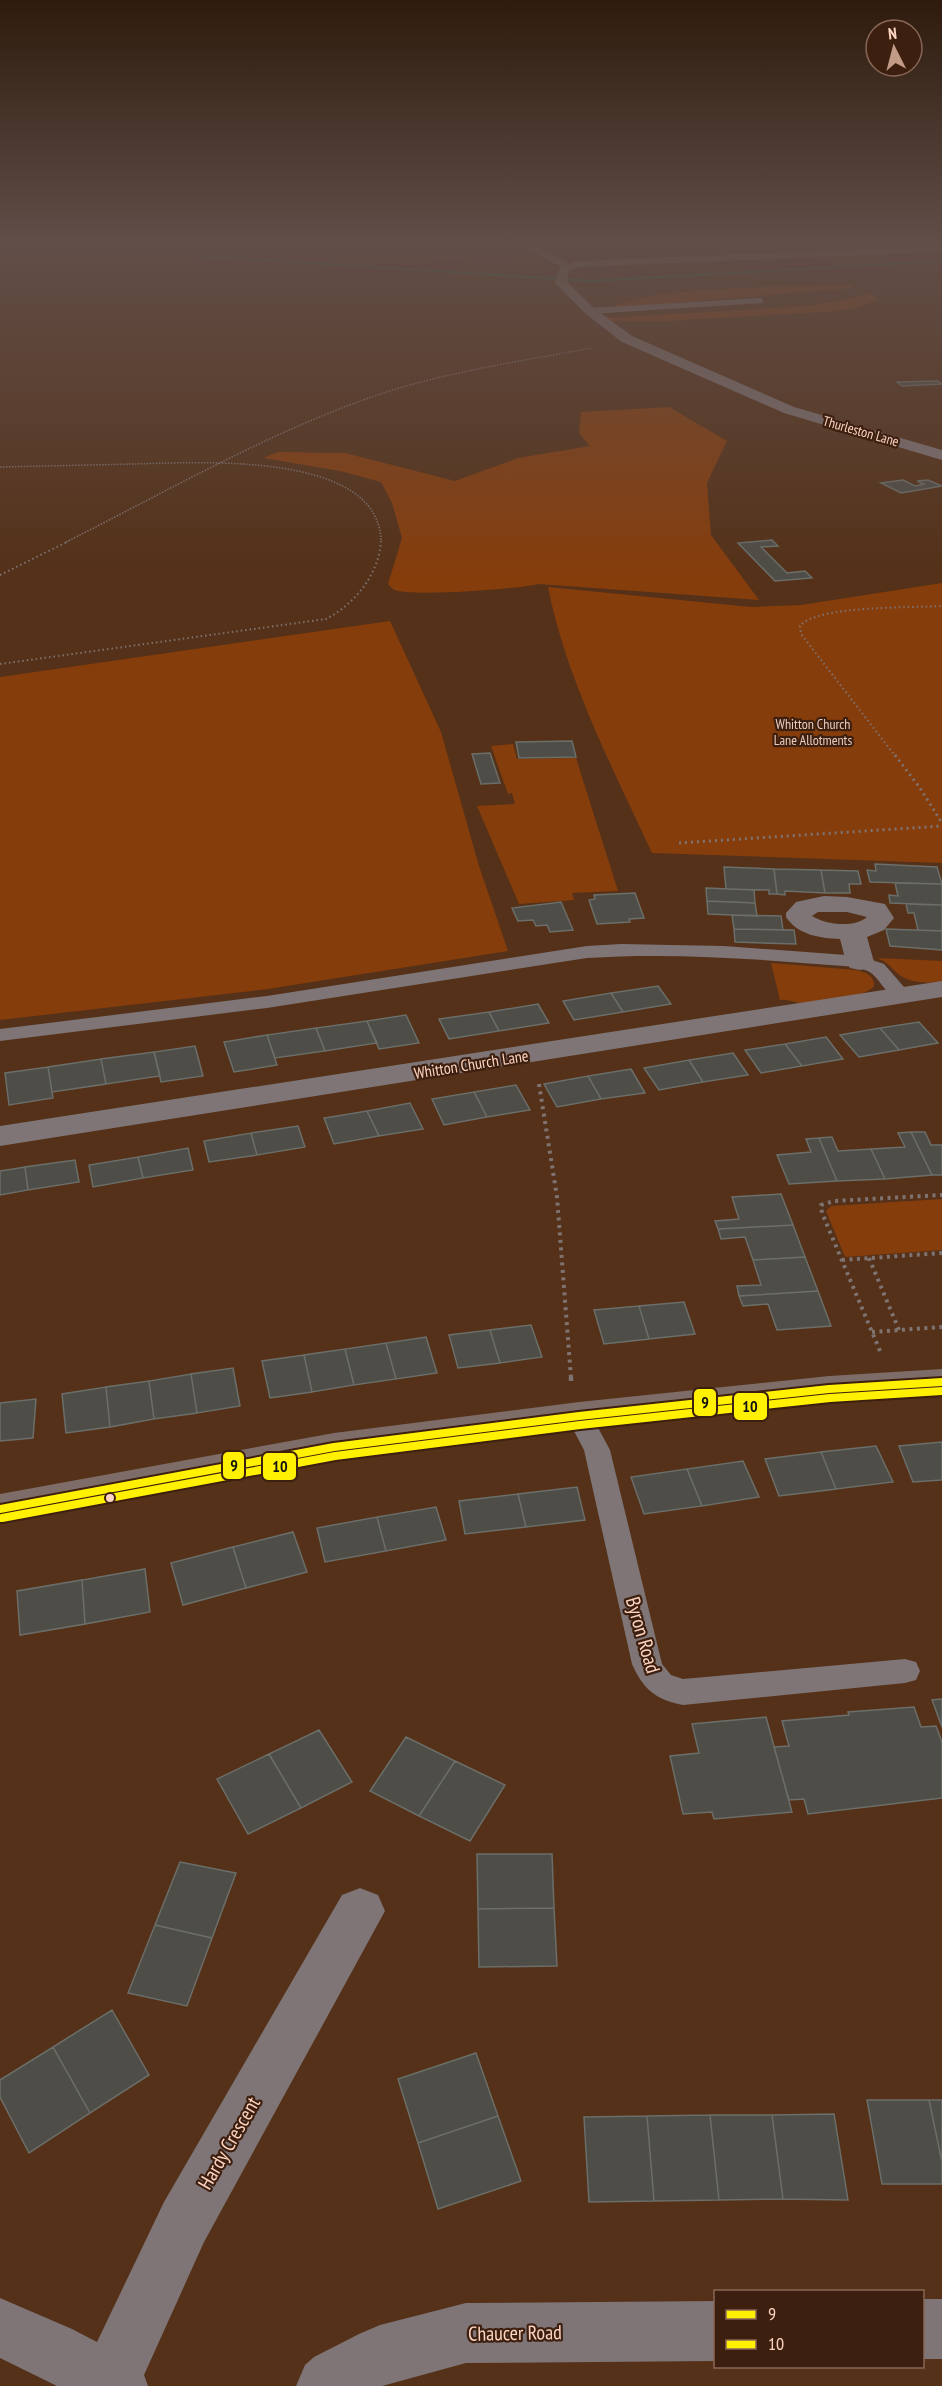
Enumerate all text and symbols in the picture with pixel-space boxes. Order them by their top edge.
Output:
north arrow [864,18,924,78]
text: N [887,23,898,43]
street label: Thurleston Lane [821,412,901,450]
park label: Whitton Church Lane Allotments [774,715,852,749]
street label: Whitton Church Lane [412,1045,530,1083]
line badge: 9 [693,1388,717,1417]
text: 9 [701,1392,709,1412]
line badge: 10 [733,1392,768,1421]
text: 10 [742,1396,758,1416]
line badge: 9 [222,1451,245,1480]
line badge: 10 [262,1452,297,1481]
text: 9 [230,1455,238,1475]
text: 10 [272,1456,288,1476]
unlabelled marker [104,1492,116,1504]
street label: Byron Road [620,1594,666,1676]
street label: Hardy Crescent [192,2092,266,2194]
legend [714,2290,924,2368]
text: 9 [768,2302,776,2325]
street label: Chaucer Road [468,2319,562,2347]
text: 10 [768,2332,784,2355]

